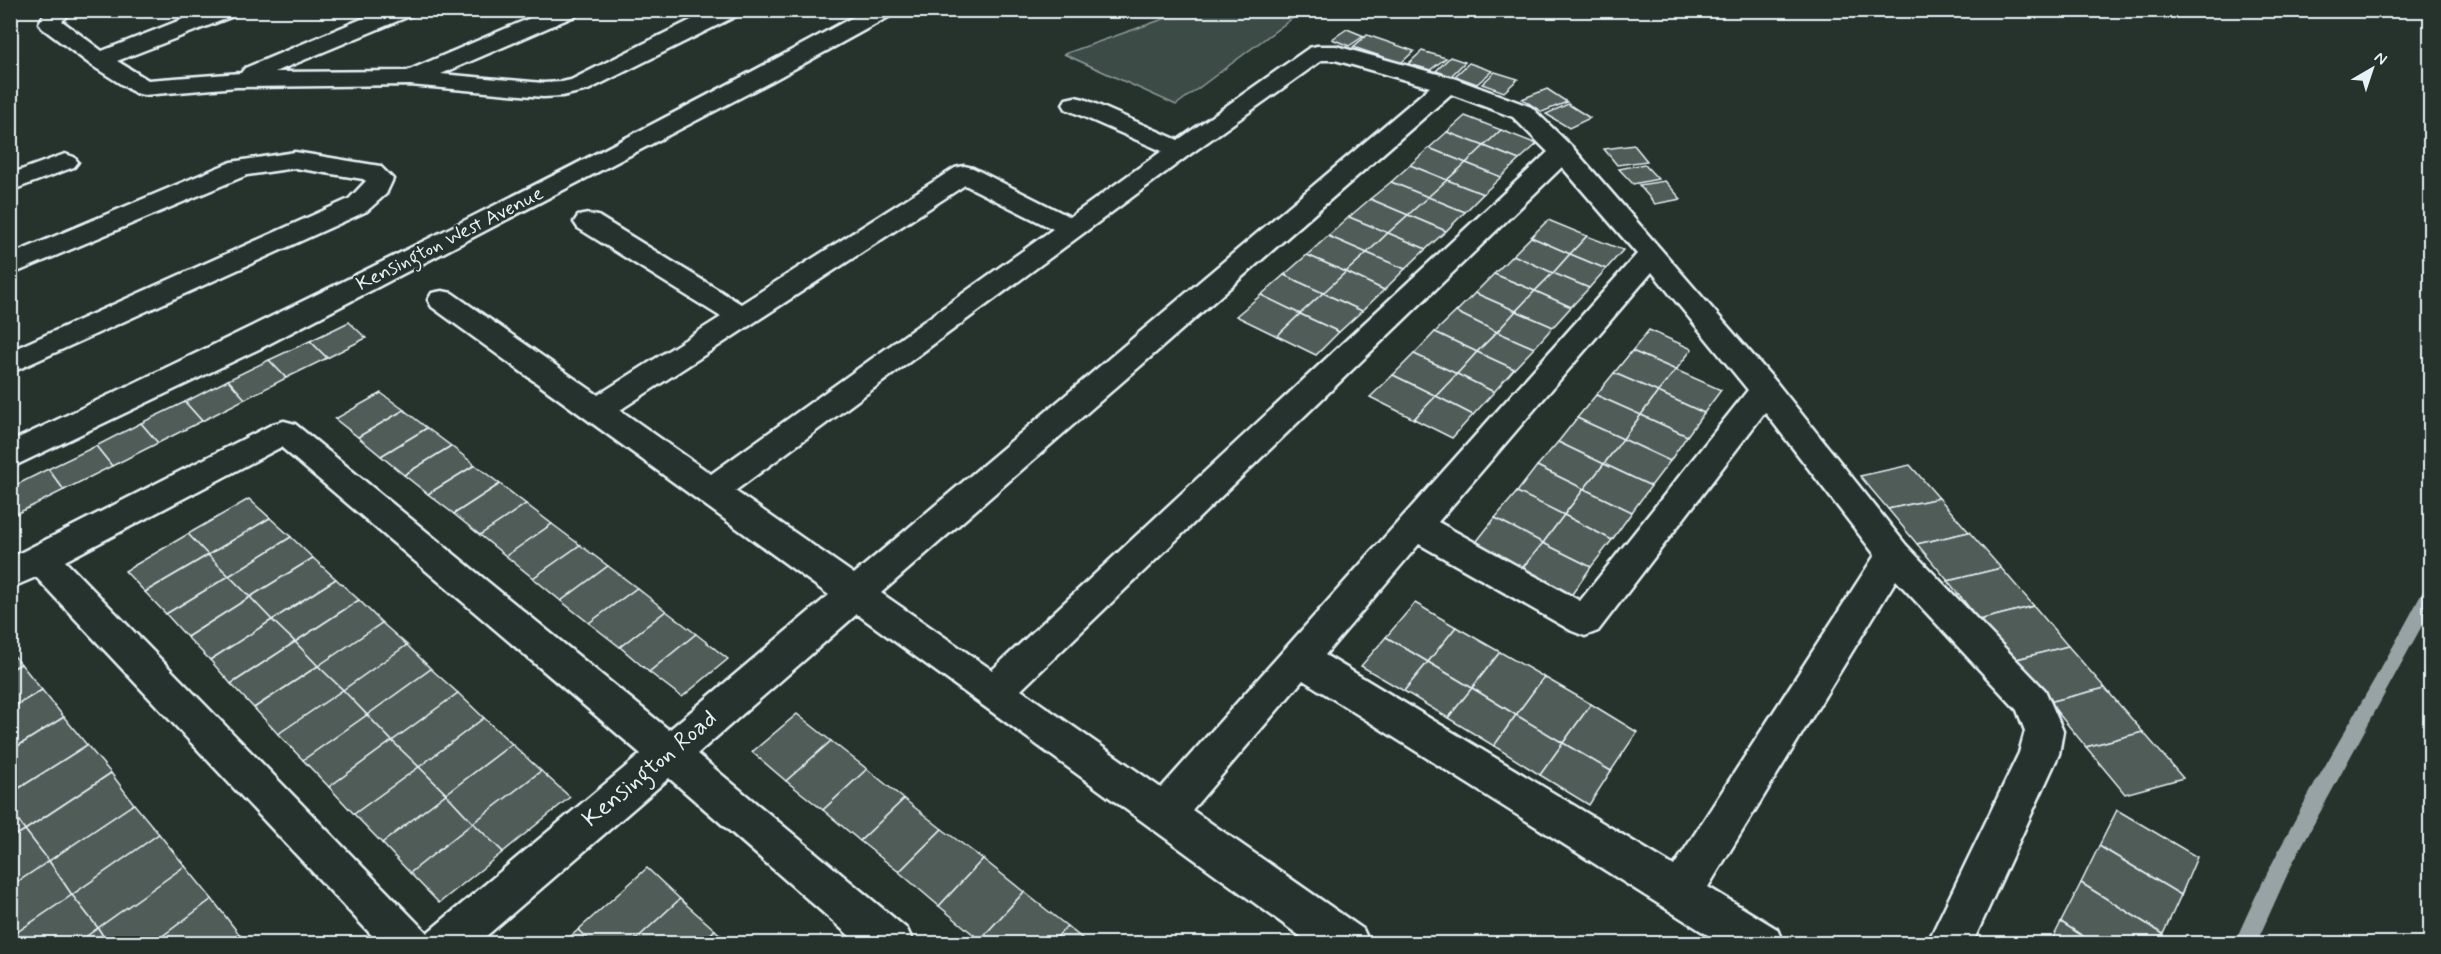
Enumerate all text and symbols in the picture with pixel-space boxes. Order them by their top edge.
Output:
north arrow [2342,39,2402,99]
text: N [2370,47,2391,70]
street label: Kensington West Avenue [352,180,549,300]
street label: Kensington Road [576,703,726,837]

